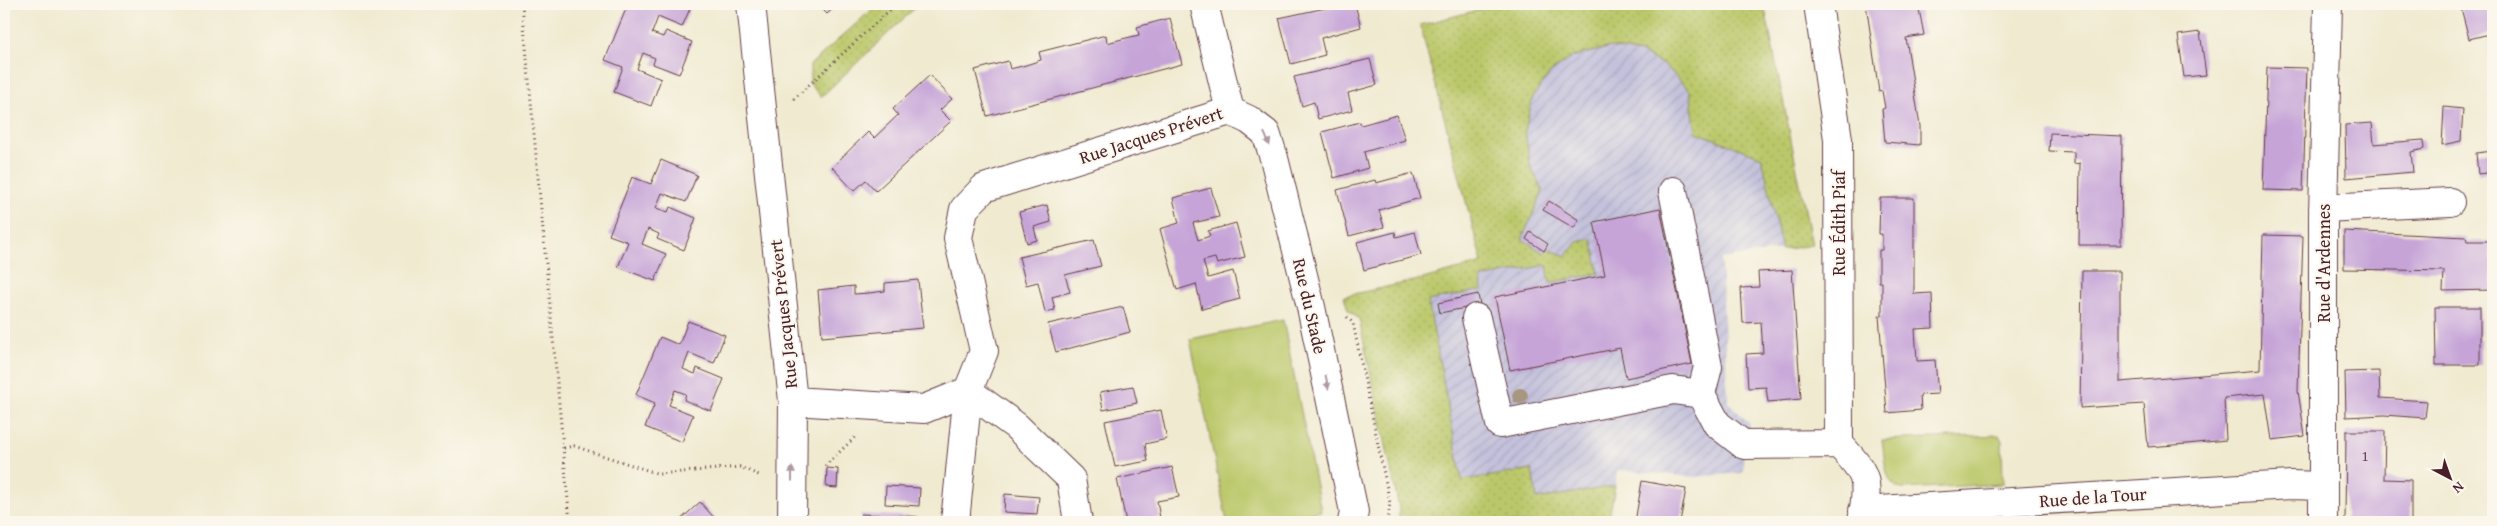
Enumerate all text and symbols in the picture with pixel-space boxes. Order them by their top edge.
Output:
street label: Rue Jacques Prévert [1076,99,1227,171]
one-way arrow [1264,132,1272,146]
street label: Rue Édith Piaf [1825,168,1852,276]
street label: Rue d'Ardennes [2310,204,2337,322]
street label: Rue Jacques Prévert [762,237,804,390]
street label: Rue du Stade [1286,255,1334,357]
one-way arrow [1323,374,1331,390]
house number: 1 [2361,445,2369,466]
north arrow [2424,454,2474,504]
one-way arrow [788,465,796,481]
text: N [2448,477,2469,499]
street label: Rue de la Tour [2038,480,2148,514]

